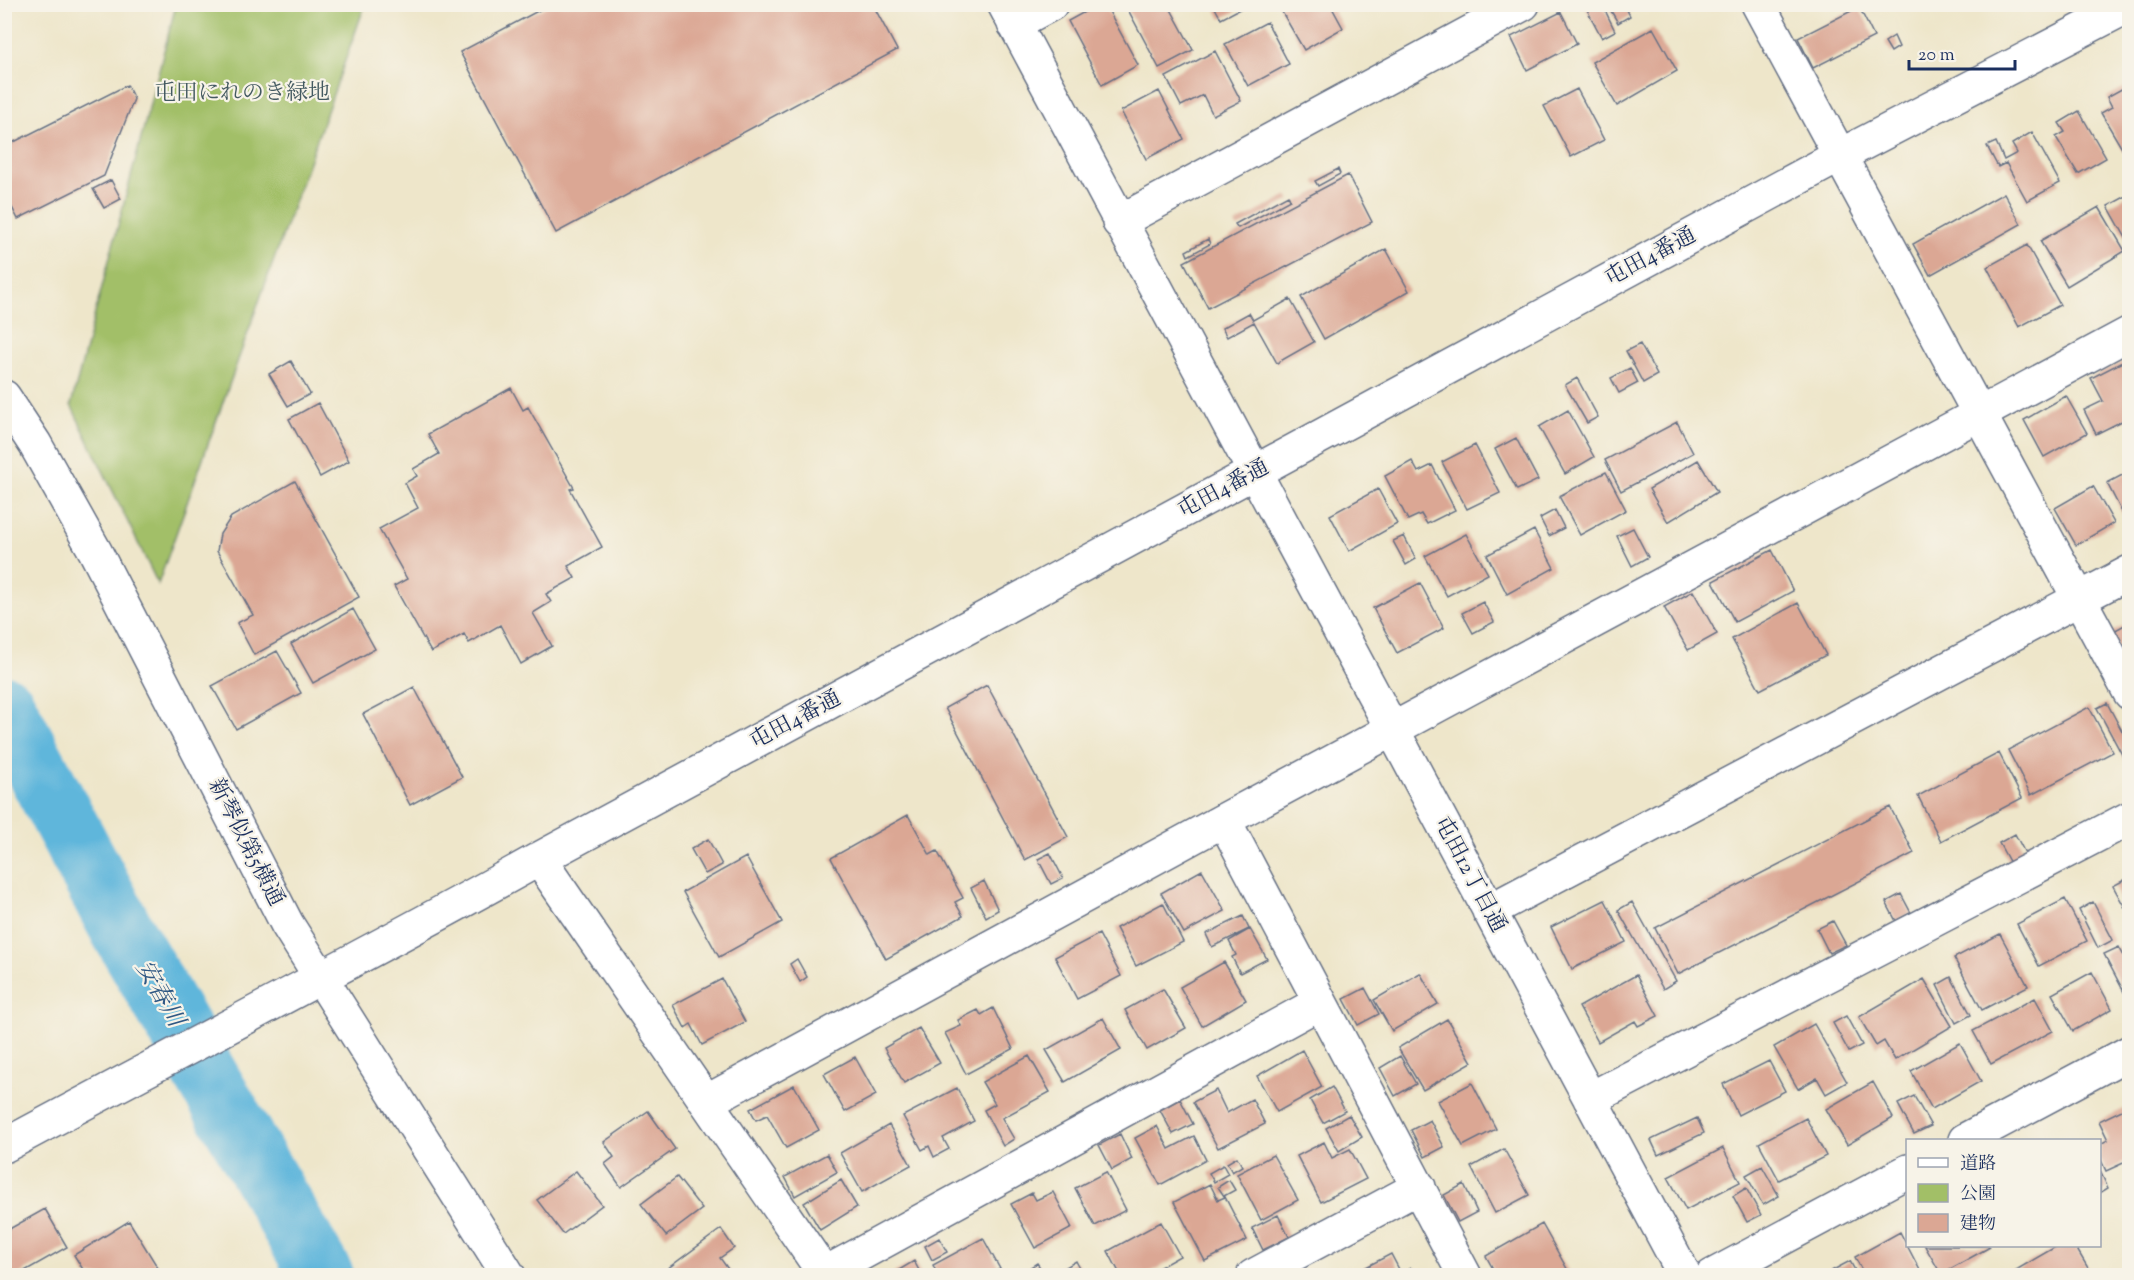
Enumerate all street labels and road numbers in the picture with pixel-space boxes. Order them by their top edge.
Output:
street label: 屯田4番通 [1600,221,1702,295]
street label: 屯田4番通 [1173,453,1275,527]
street label: 屯田4番通 [745,684,847,758]
street label: 新琴似第5横通 [199,774,291,912]
street label: 屯田12丁目通 [1425,811,1513,939]

